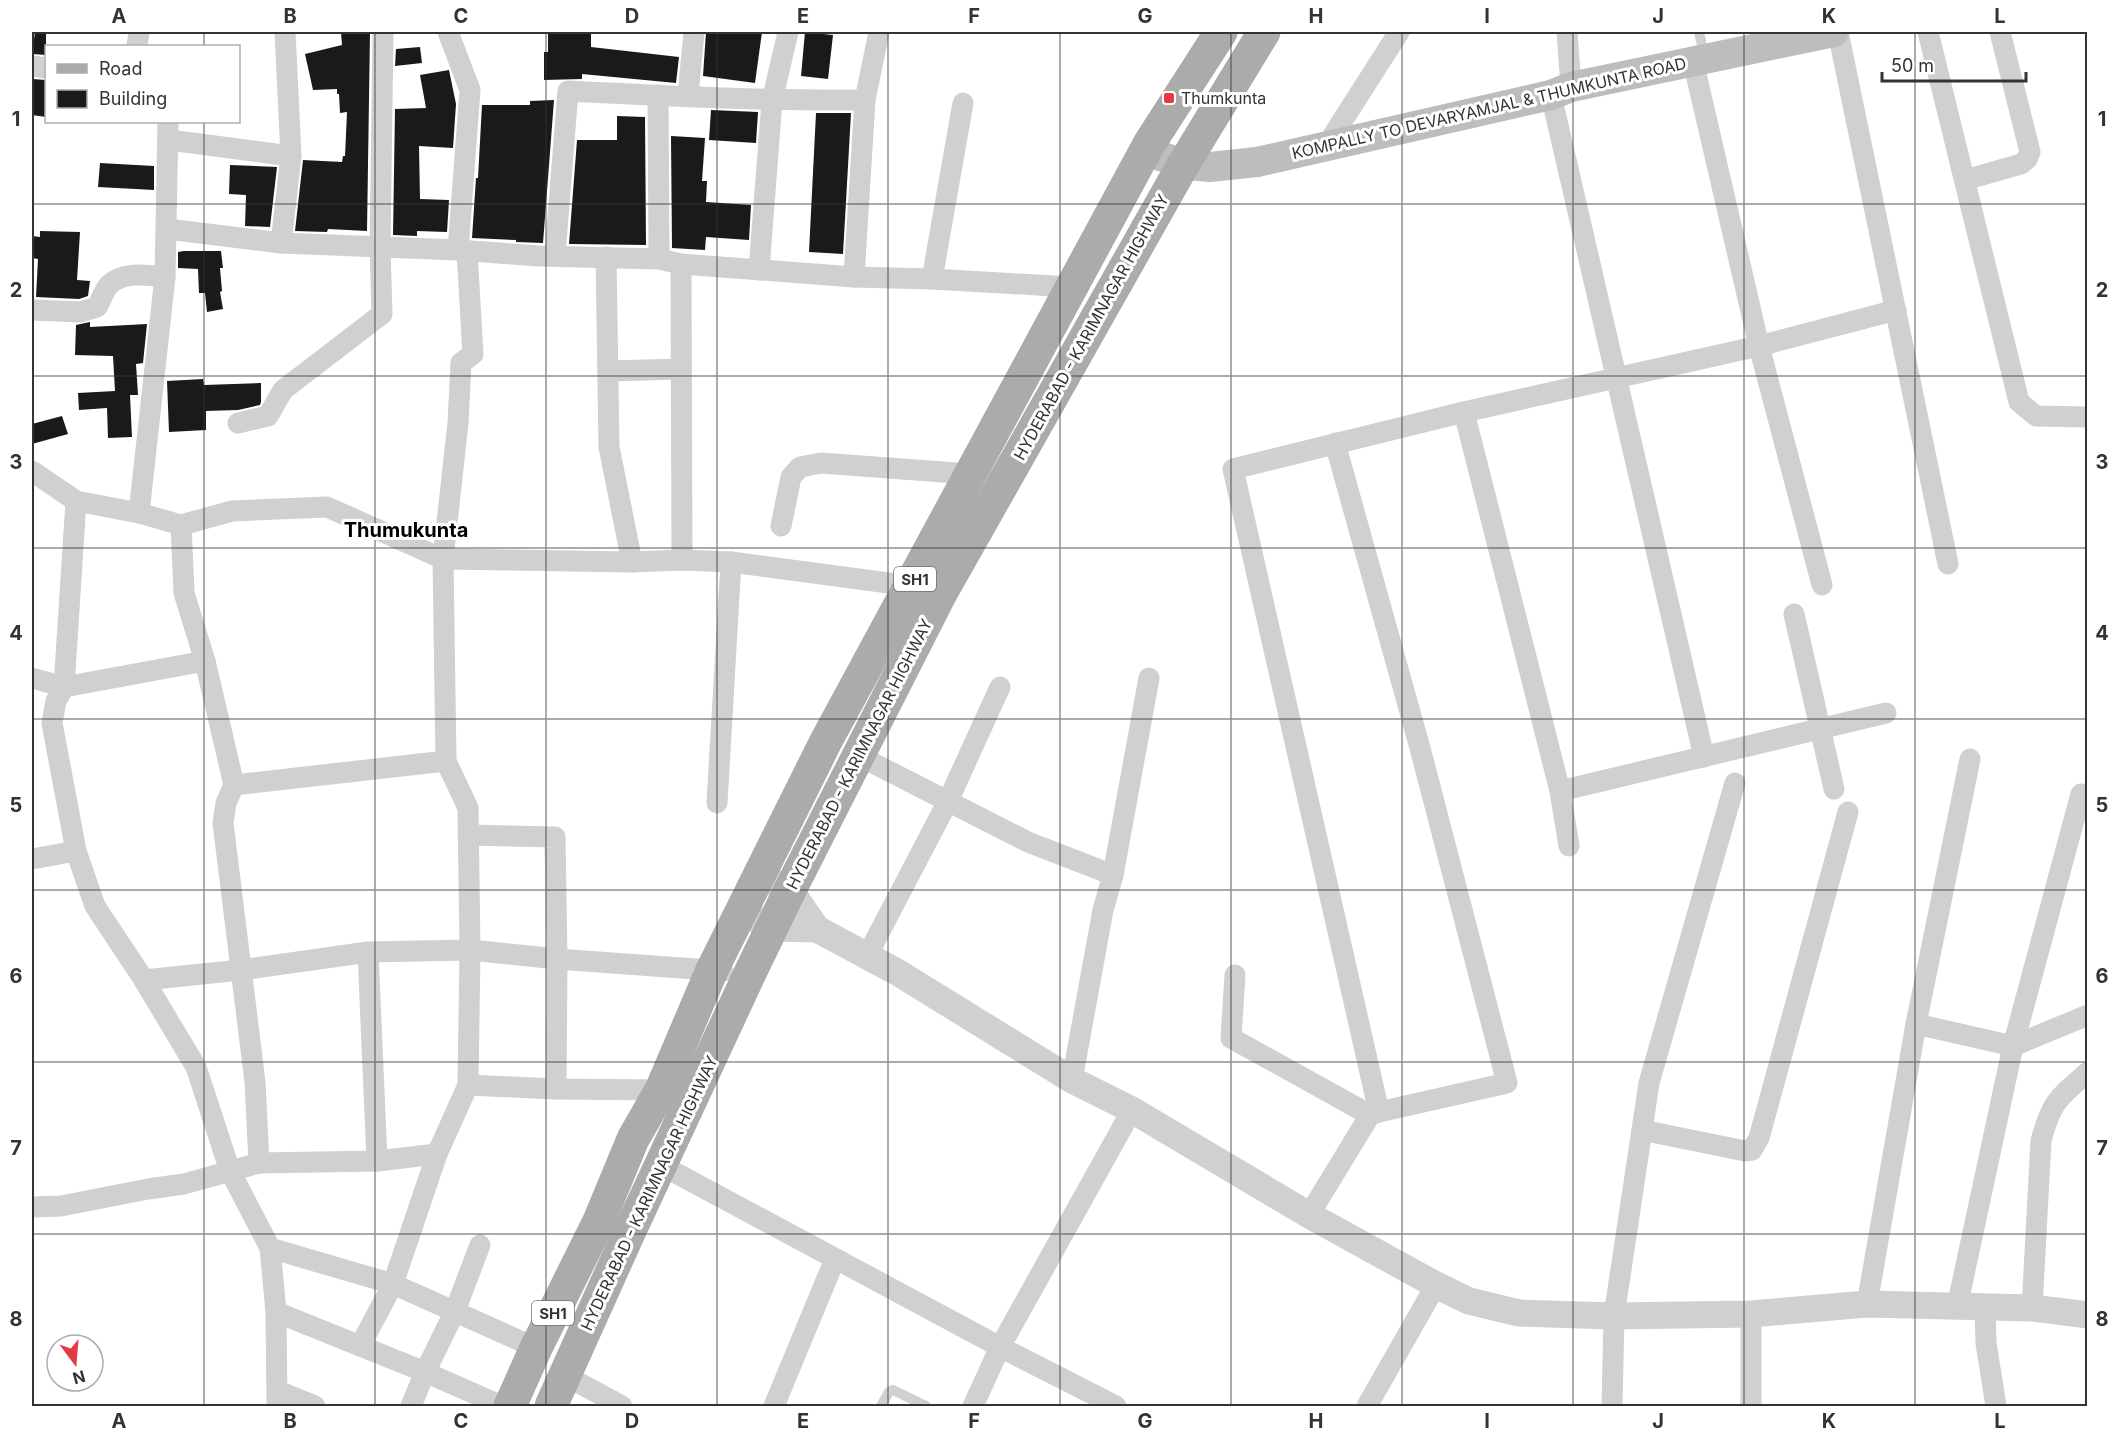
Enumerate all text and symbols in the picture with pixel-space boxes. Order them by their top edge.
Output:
text: A [112,4,127,28]
text: B [283,4,297,28]
text: C [454,4,468,28]
text: D [625,4,639,28]
text: E [797,4,809,28]
text: F [968,4,980,28]
text: G [1137,4,1153,28]
text: H [1309,4,1323,28]
text: I [1484,4,1490,28]
text: J [1652,4,1664,28]
text: K [1822,4,1836,28]
text: L [1994,4,2006,28]
legend [45,45,240,123]
scale bar [1882,45,2026,83]
street label: KOMPALLY TO DEVARYAMJAL & THUMKUNTA ROAD [1290,53,1688,163]
text: 50 m [1891,55,1934,76]
text: Road [99,58,142,79]
text: Building [99,88,167,109]
place label: Thumkunta [1181,88,1266,108]
marker: Thumkunta [1162,91,1176,105]
text: 1 [12,107,20,131]
text: 1 [2098,107,2106,131]
street label: HYDERABAD - KARIMNAGAR HIGHWAY [1009,190,1173,464]
text: 2 [10,278,22,302]
text: 2 [2096,278,2108,302]
text: 3 [10,450,22,474]
text: 3 [2096,450,2108,474]
district label: Thumukunta [344,518,468,542]
road number: SH1 [894,567,936,591]
street label: HYDERABAD - KARIMNAGAR HIGHWAY [782,615,936,893]
text: 4 [9,621,23,645]
text: 4 [2095,621,2109,645]
text: 5 [10,793,22,817]
text: 5 [2096,793,2108,817]
text: 6 [10,964,23,988]
text: 6 [2096,964,2109,988]
street label: HYDERABAD - KARIMNAGAR HIGHWAY [576,1052,722,1334]
text: 7 [10,1136,22,1160]
text: 7 [2096,1136,2108,1160]
road number: SH1 [532,1301,574,1325]
text: 8 [9,1307,23,1331]
text: 8 [2095,1307,2109,1331]
north arrow [45,1333,105,1393]
text: N [71,1366,88,1389]
text: A [112,1409,127,1433]
text: B [283,1409,297,1433]
text: C [454,1409,468,1433]
text: D [625,1409,639,1433]
text: E [797,1409,809,1433]
text: F [968,1409,980,1433]
text: G [1137,1409,1153,1433]
text: H [1309,1409,1323,1433]
text: I [1484,1409,1490,1433]
text: J [1652,1409,1664,1433]
text: K [1822,1409,1836,1433]
text: L [1994,1409,2006,1433]

